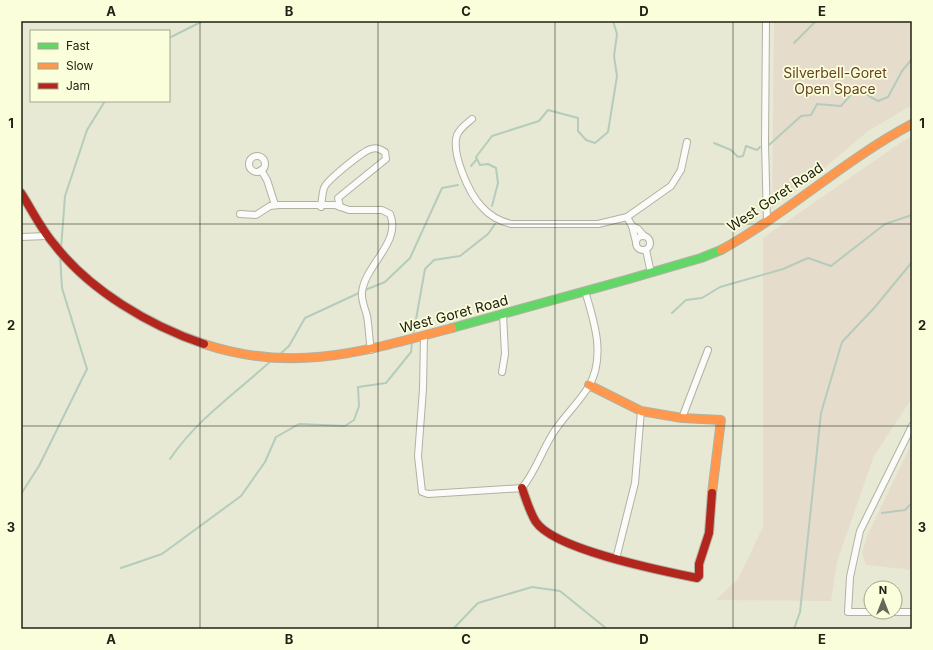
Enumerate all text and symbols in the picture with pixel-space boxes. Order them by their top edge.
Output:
text: A [106,3,116,19]
text: B [285,3,294,19]
text: C [461,3,471,19]
text: D [639,3,649,19]
text: E [818,3,826,19]
legend [30,30,170,102]
text: Fast [66,38,90,53]
text: Slow [66,58,94,73]
park label: Silverbell-Goret Open Space [783,64,887,97]
text: Jam [66,78,90,93]
text: 1 [8,115,14,131]
text: 1 [919,115,925,131]
street label: West Goret Road [724,158,826,235]
street label: West Goret Road [398,291,510,336]
text: 2 [7,317,15,333]
text: 2 [918,317,926,333]
text: 3 [7,519,15,535]
text: 3 [918,519,926,535]
north arrow [863,580,903,620]
text: N [879,583,887,597]
text: A [106,631,116,647]
text: B [285,631,294,647]
text: C [461,631,471,647]
text: D [639,631,649,647]
text: E [818,631,826,647]

